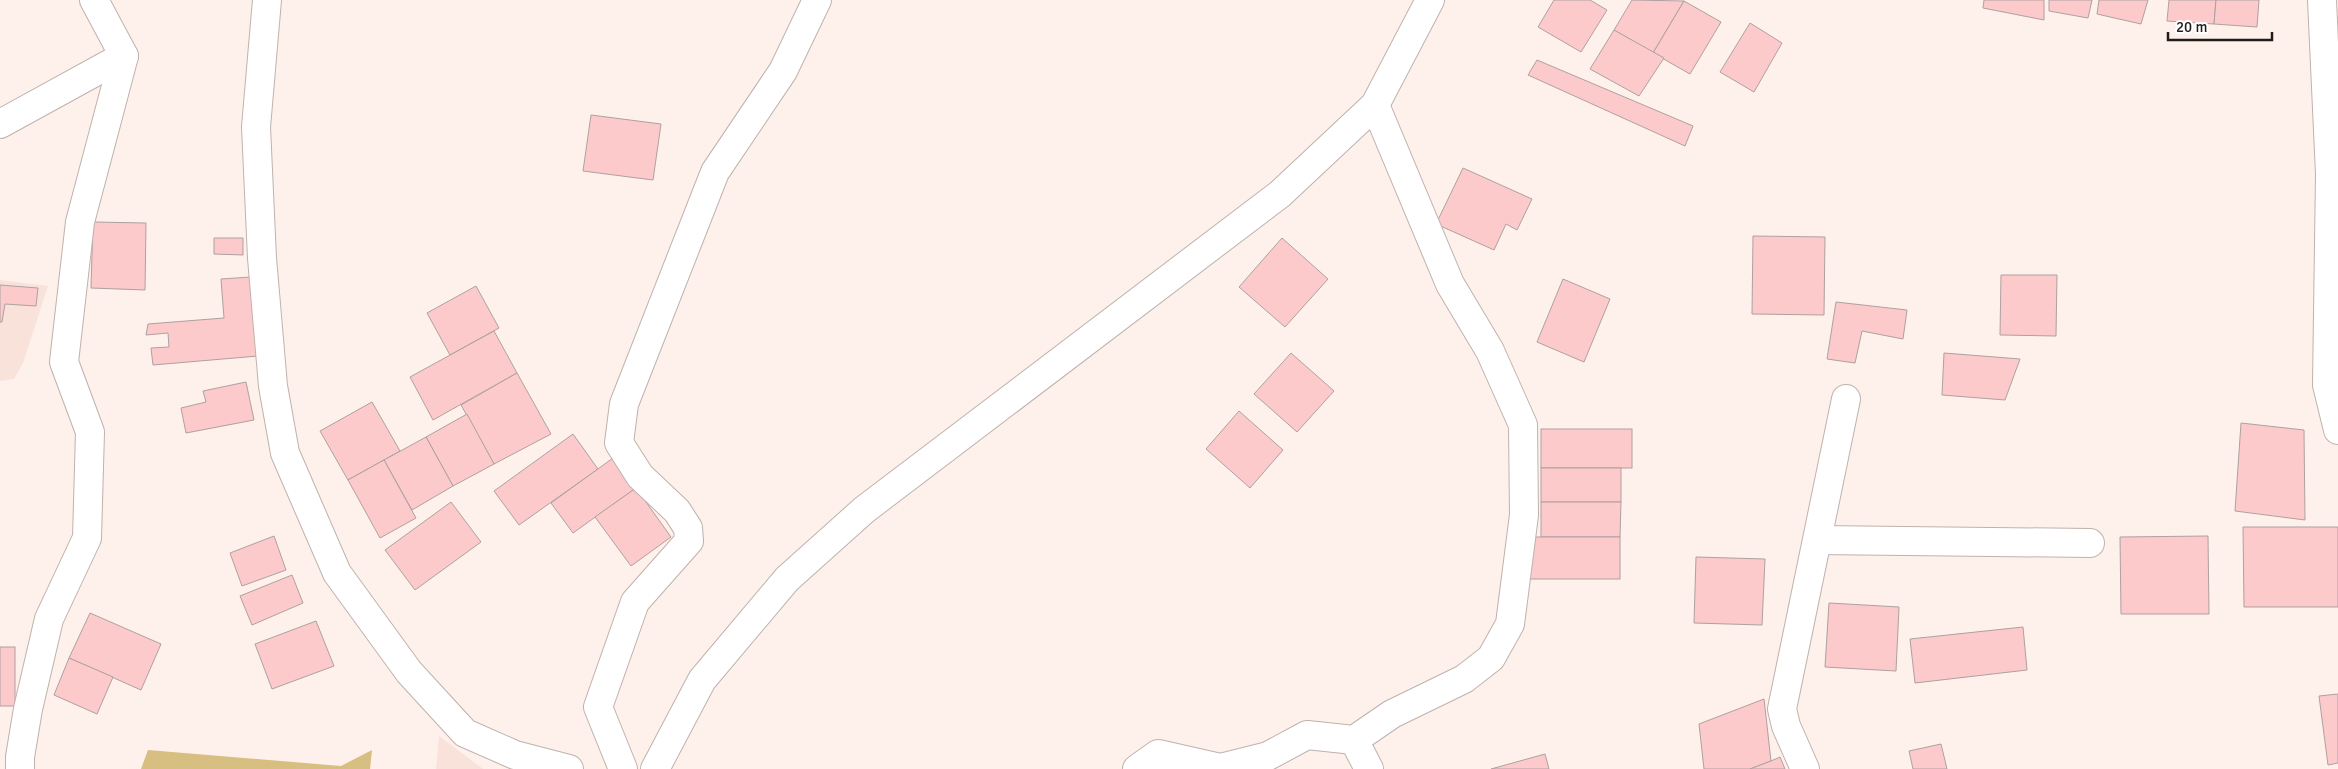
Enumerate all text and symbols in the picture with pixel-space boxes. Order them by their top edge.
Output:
scale bar [2168,10,2272,42]
text: 20 m [2176,18,2207,36]

